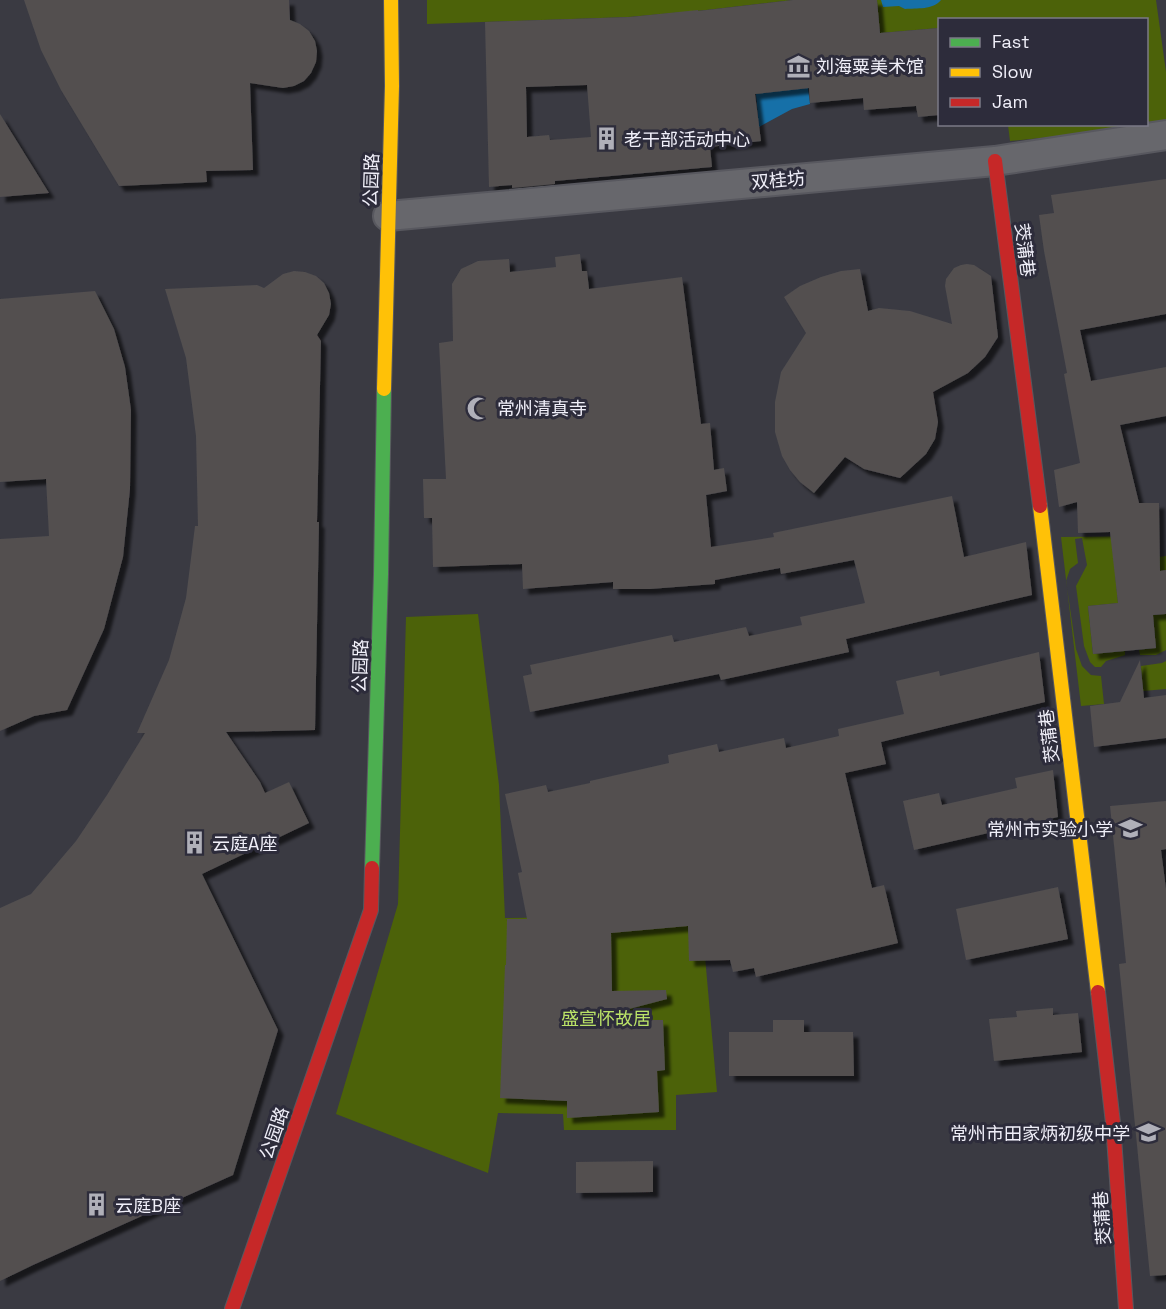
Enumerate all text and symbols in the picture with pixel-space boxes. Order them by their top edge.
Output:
legend [938,18,1148,126]
text: Fast [992,30,1029,53]
museum icon: 刘海粟美术馆 [785,53,811,79]
place label: 刘海粟美术馆 [816,55,924,78]
text: Slow [992,60,1033,83]
text: Jam [992,90,1028,113]
building icon: 老干部活动中心 [593,126,619,152]
place label: 老干部活动中心 [624,128,750,151]
street label: 公园路 [359,153,383,207]
street label: 双桂坊 [750,166,806,194]
street label: 茭蒲巷 [1010,222,1040,278]
mosque icon: 常州清真寺 [466,395,492,421]
place label: 常州清真寺 [497,397,587,420]
street label: 公园路 [348,639,372,693]
street label: 茭蒲巷 [1034,708,1064,764]
school or university icon: 常州市实验小学 [1118,816,1144,842]
place label: 常州市实验小学 [987,818,1113,841]
building icon: 云庭A座 [181,830,207,856]
place label: 云庭A座 [212,832,277,855]
park label: 盛宣怀故居 [561,1007,651,1030]
street label: 公园路 [254,1104,294,1162]
school or university icon: 常州市田家炳初级中学 [1135,1120,1161,1146]
place label: 常州市田家炳初级中学 [950,1122,1130,1145]
street label: 茭蒲巷 [1089,1190,1115,1246]
building icon: 云庭B座 [84,1192,110,1218]
place label: 云庭B座 [115,1194,181,1217]

